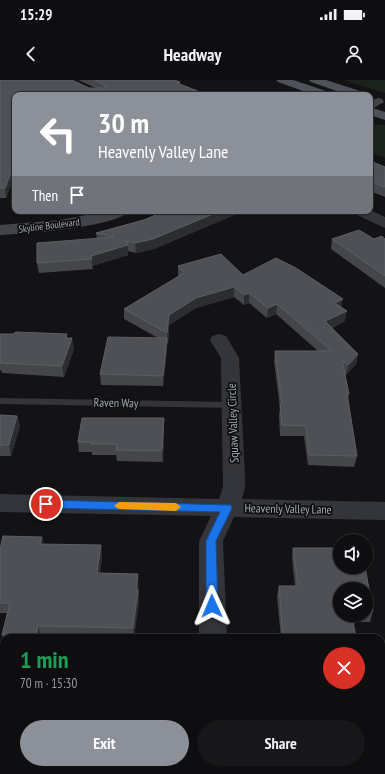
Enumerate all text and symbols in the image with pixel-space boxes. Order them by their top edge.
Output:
text: 15:29 [20,5,52,24]
icon: back [20,43,42,65]
text: Headway [163,43,222,66]
icon: person [343,43,365,65]
text: 30 m [98,104,149,141]
icon: left [32,108,84,160]
text: Heavenly Valley Lane [98,140,229,163]
icon: arrive [66,184,88,206]
text: Then [32,186,58,205]
street label: Skyline Boulevard [18,215,80,236]
street label: Squaw Valley Circle [224,383,241,463]
street label: Raven Way [93,395,139,410]
pin [29,487,63,521]
icon: arrive [35,493,57,515]
street label: Heavenly Valley Lane [244,500,332,517]
map controls [333,534,373,622]
button: sound [333,534,373,574]
button: layers [333,582,373,622]
position arrow [191,585,233,627]
text: 1 min [20,644,68,675]
button: close [323,647,365,689]
text: 70 m · 15:30 [20,675,77,692]
button: Exit [20,720,189,766]
button: Share [197,720,365,766]

